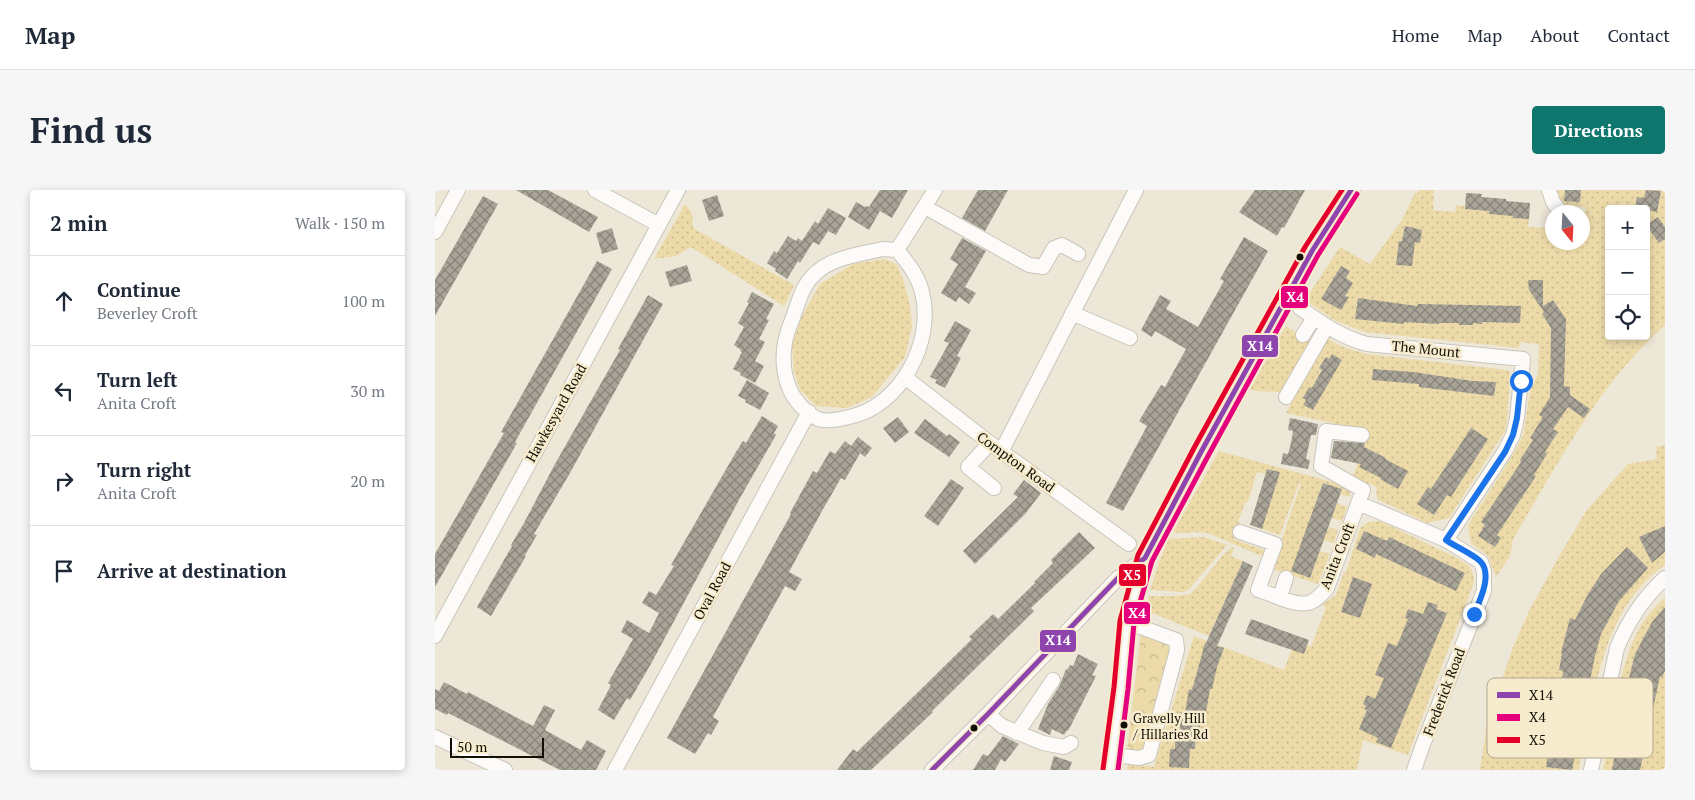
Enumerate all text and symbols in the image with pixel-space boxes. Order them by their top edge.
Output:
text: Map [25,19,75,51]
text: Home [1392,23,1439,47]
text: Map [1467,23,1502,47]
text: About [1530,23,1579,47]
text: Contact [1607,23,1670,47]
button: Directions [1532,106,1665,154]
text: Find us [30,107,152,153]
north arrow [1545,205,1590,250]
map controls [1605,205,1650,340]
button: + [1605,205,1650,250]
text: 2 min [50,209,107,237]
text: Walk · 150 m [295,212,385,234]
button: − [1605,250,1650,295]
unlabelled marker [1295,252,1305,262]
text: Continue [97,277,181,302]
line badge: X4 [1280,285,1309,309]
icon: ahead [50,287,78,315]
text: X4 [1286,287,1304,306]
text: 100 m [342,290,385,312]
button: locate [1605,295,1650,340]
text: Beverley Croft [97,302,198,324]
line badge: X14 [1241,334,1279,358]
street label: The Mount [1391,335,1462,362]
text: X14 [1247,336,1273,355]
street label: Hawkesyard Road [521,360,591,465]
text: Turn left [97,367,178,392]
route start [1510,370,1533,393]
icon: left [50,377,78,405]
text: 30 m [350,380,385,402]
text: Anita Croft [97,392,177,414]
street label: Compton Road [973,427,1059,496]
text: Turn right [97,457,191,482]
icon: right [50,467,78,495]
text: 20 m [350,470,385,492]
text: Anita Croft [97,482,177,504]
street label: Anita Croft [1315,519,1359,592]
icon: arrive [50,557,78,585]
text: Arrive at destination [97,558,286,583]
street label: Oval Road [688,558,735,623]
line badge: X5 [1118,563,1147,587]
text: X5 [1123,565,1141,584]
line badge: X4 [1123,601,1151,625]
text: X4 [1128,603,1146,622]
route end [1463,603,1486,626]
line badge: X14 [1039,629,1077,653]
text: X14 [1045,630,1071,649]
street label: Frederick Road [1418,645,1469,739]
legend [1487,678,1653,758]
text: X14 [1529,685,1554,704]
text: X4 [1529,707,1546,726]
place label: Gravelly Hill / Hillaries Rd [1132,709,1208,743]
marker: Gravelly Hill / Hillaries Rd [1119,720,1129,730]
unlabelled marker [969,723,979,733]
text: X5 [1529,730,1546,749]
scale bar [450,735,544,758]
text: 50 m [457,737,487,756]

